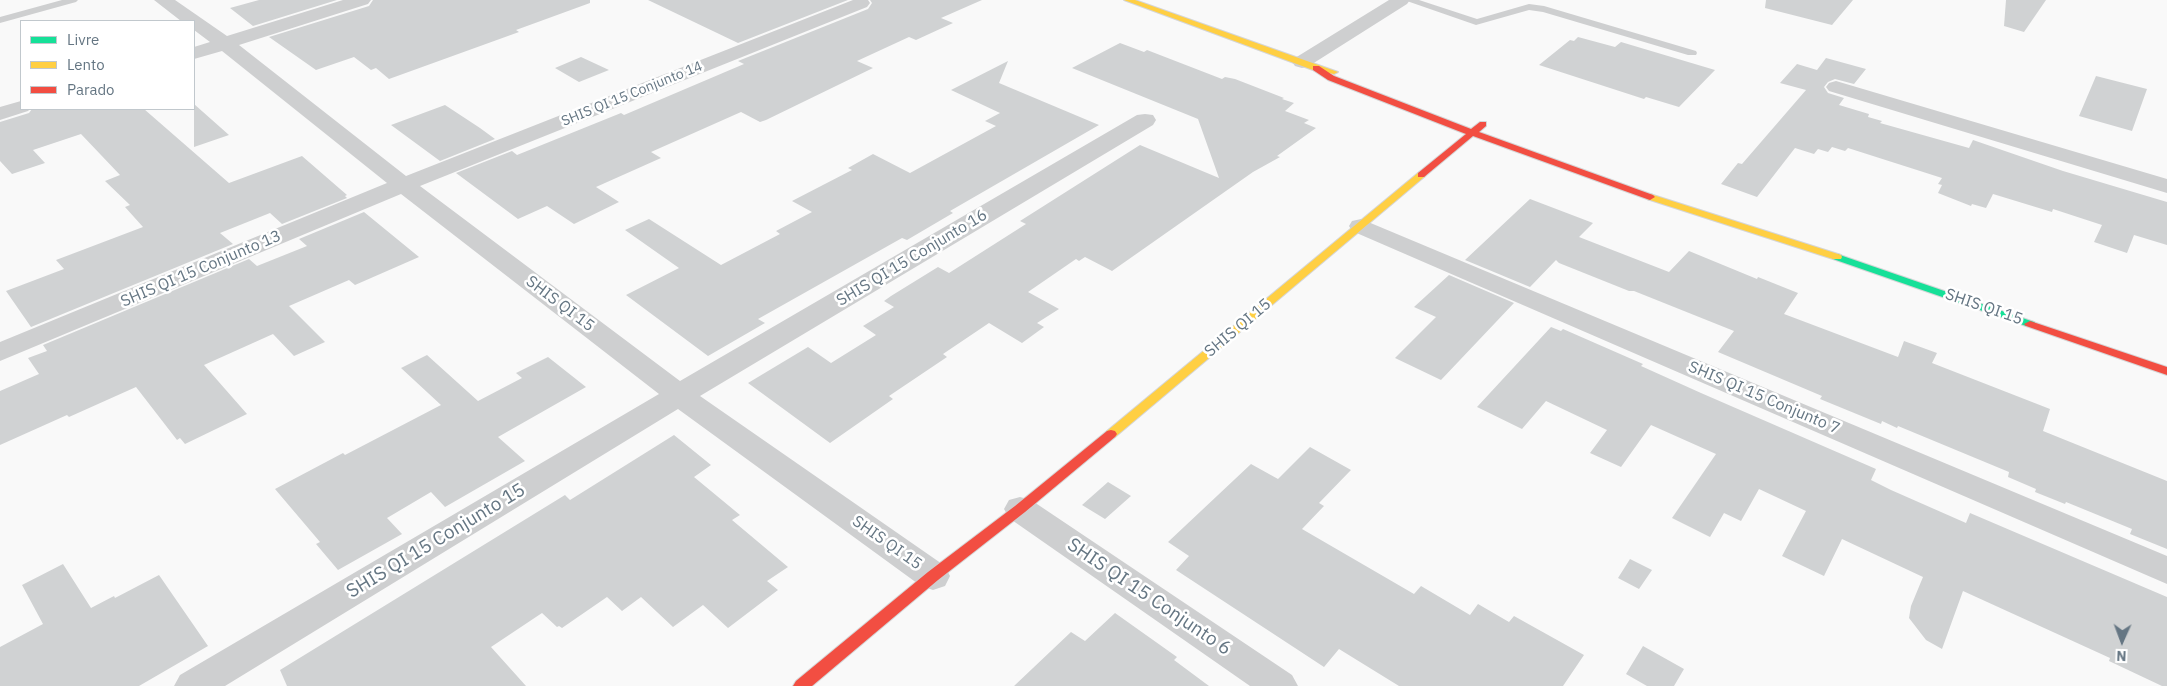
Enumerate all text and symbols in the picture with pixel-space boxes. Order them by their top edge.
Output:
legend [20,20,195,110]
text: Livre [67,30,99,49]
text: Lento [67,55,105,74]
street label: SHIS QI 15 Conjunto 14 [559,58,705,130]
text: Parado [67,80,115,99]
street label: SHIS QI 15 Conjunto 16 [833,205,991,311]
street label: SHIS QI 15 Conjunto 13 [118,227,284,311]
street label: SHIS QI 15 [522,272,598,336]
street label: SHIS QI 15 [1943,285,2025,329]
street label: SHIS QI 15 [1201,295,1275,361]
street label: SHIS QI 15 Conjunto 7 [1685,357,1843,439]
street label: SHIS QI 15 Conjunto 15 [342,479,530,603]
street label: SHIS QI 15 [848,512,926,574]
street label: SHIS QI 15 Conjunto 6 [1063,534,1235,660]
north arrow [2097,616,2147,666]
text: N [2116,647,2127,665]

